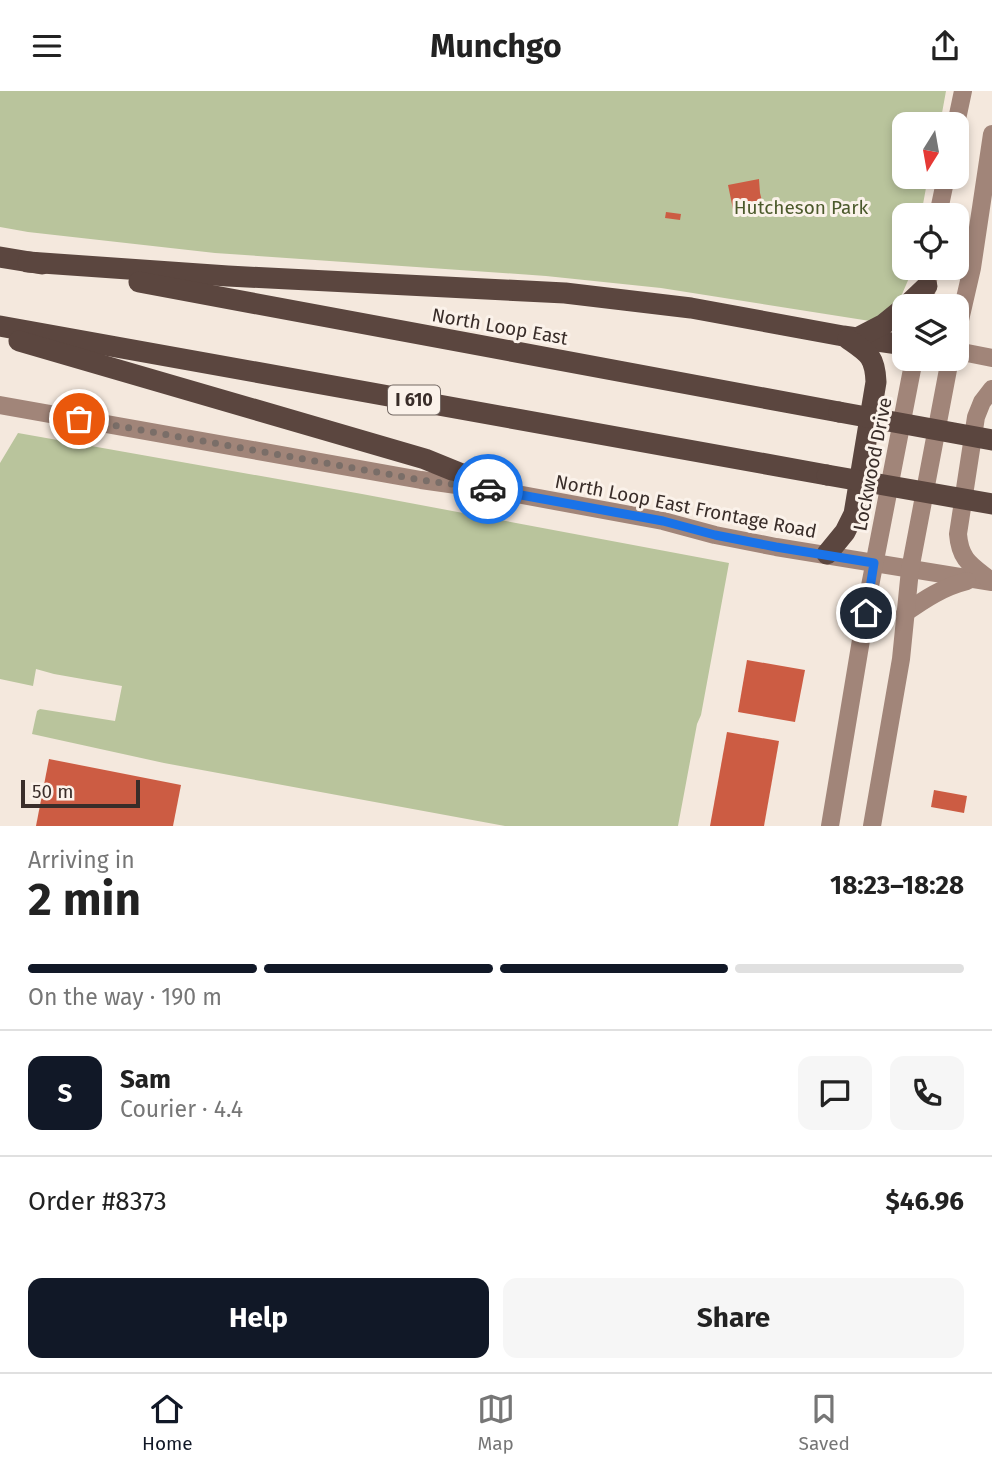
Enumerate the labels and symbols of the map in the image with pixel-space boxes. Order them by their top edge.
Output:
north arrow [892,112,970,189]
park label: Hutcheson Park [734,196,869,219]
street label: North Loop East [430,303,570,350]
road number: I 610 [388,386,440,415]
pin [49,389,109,449]
street label: Lockwood Drive [848,395,897,533]
courier [453,454,523,524]
street label: North Loop East Frontage Road [553,470,819,543]
pin [836,583,896,643]
scale bar [21,777,140,809]

